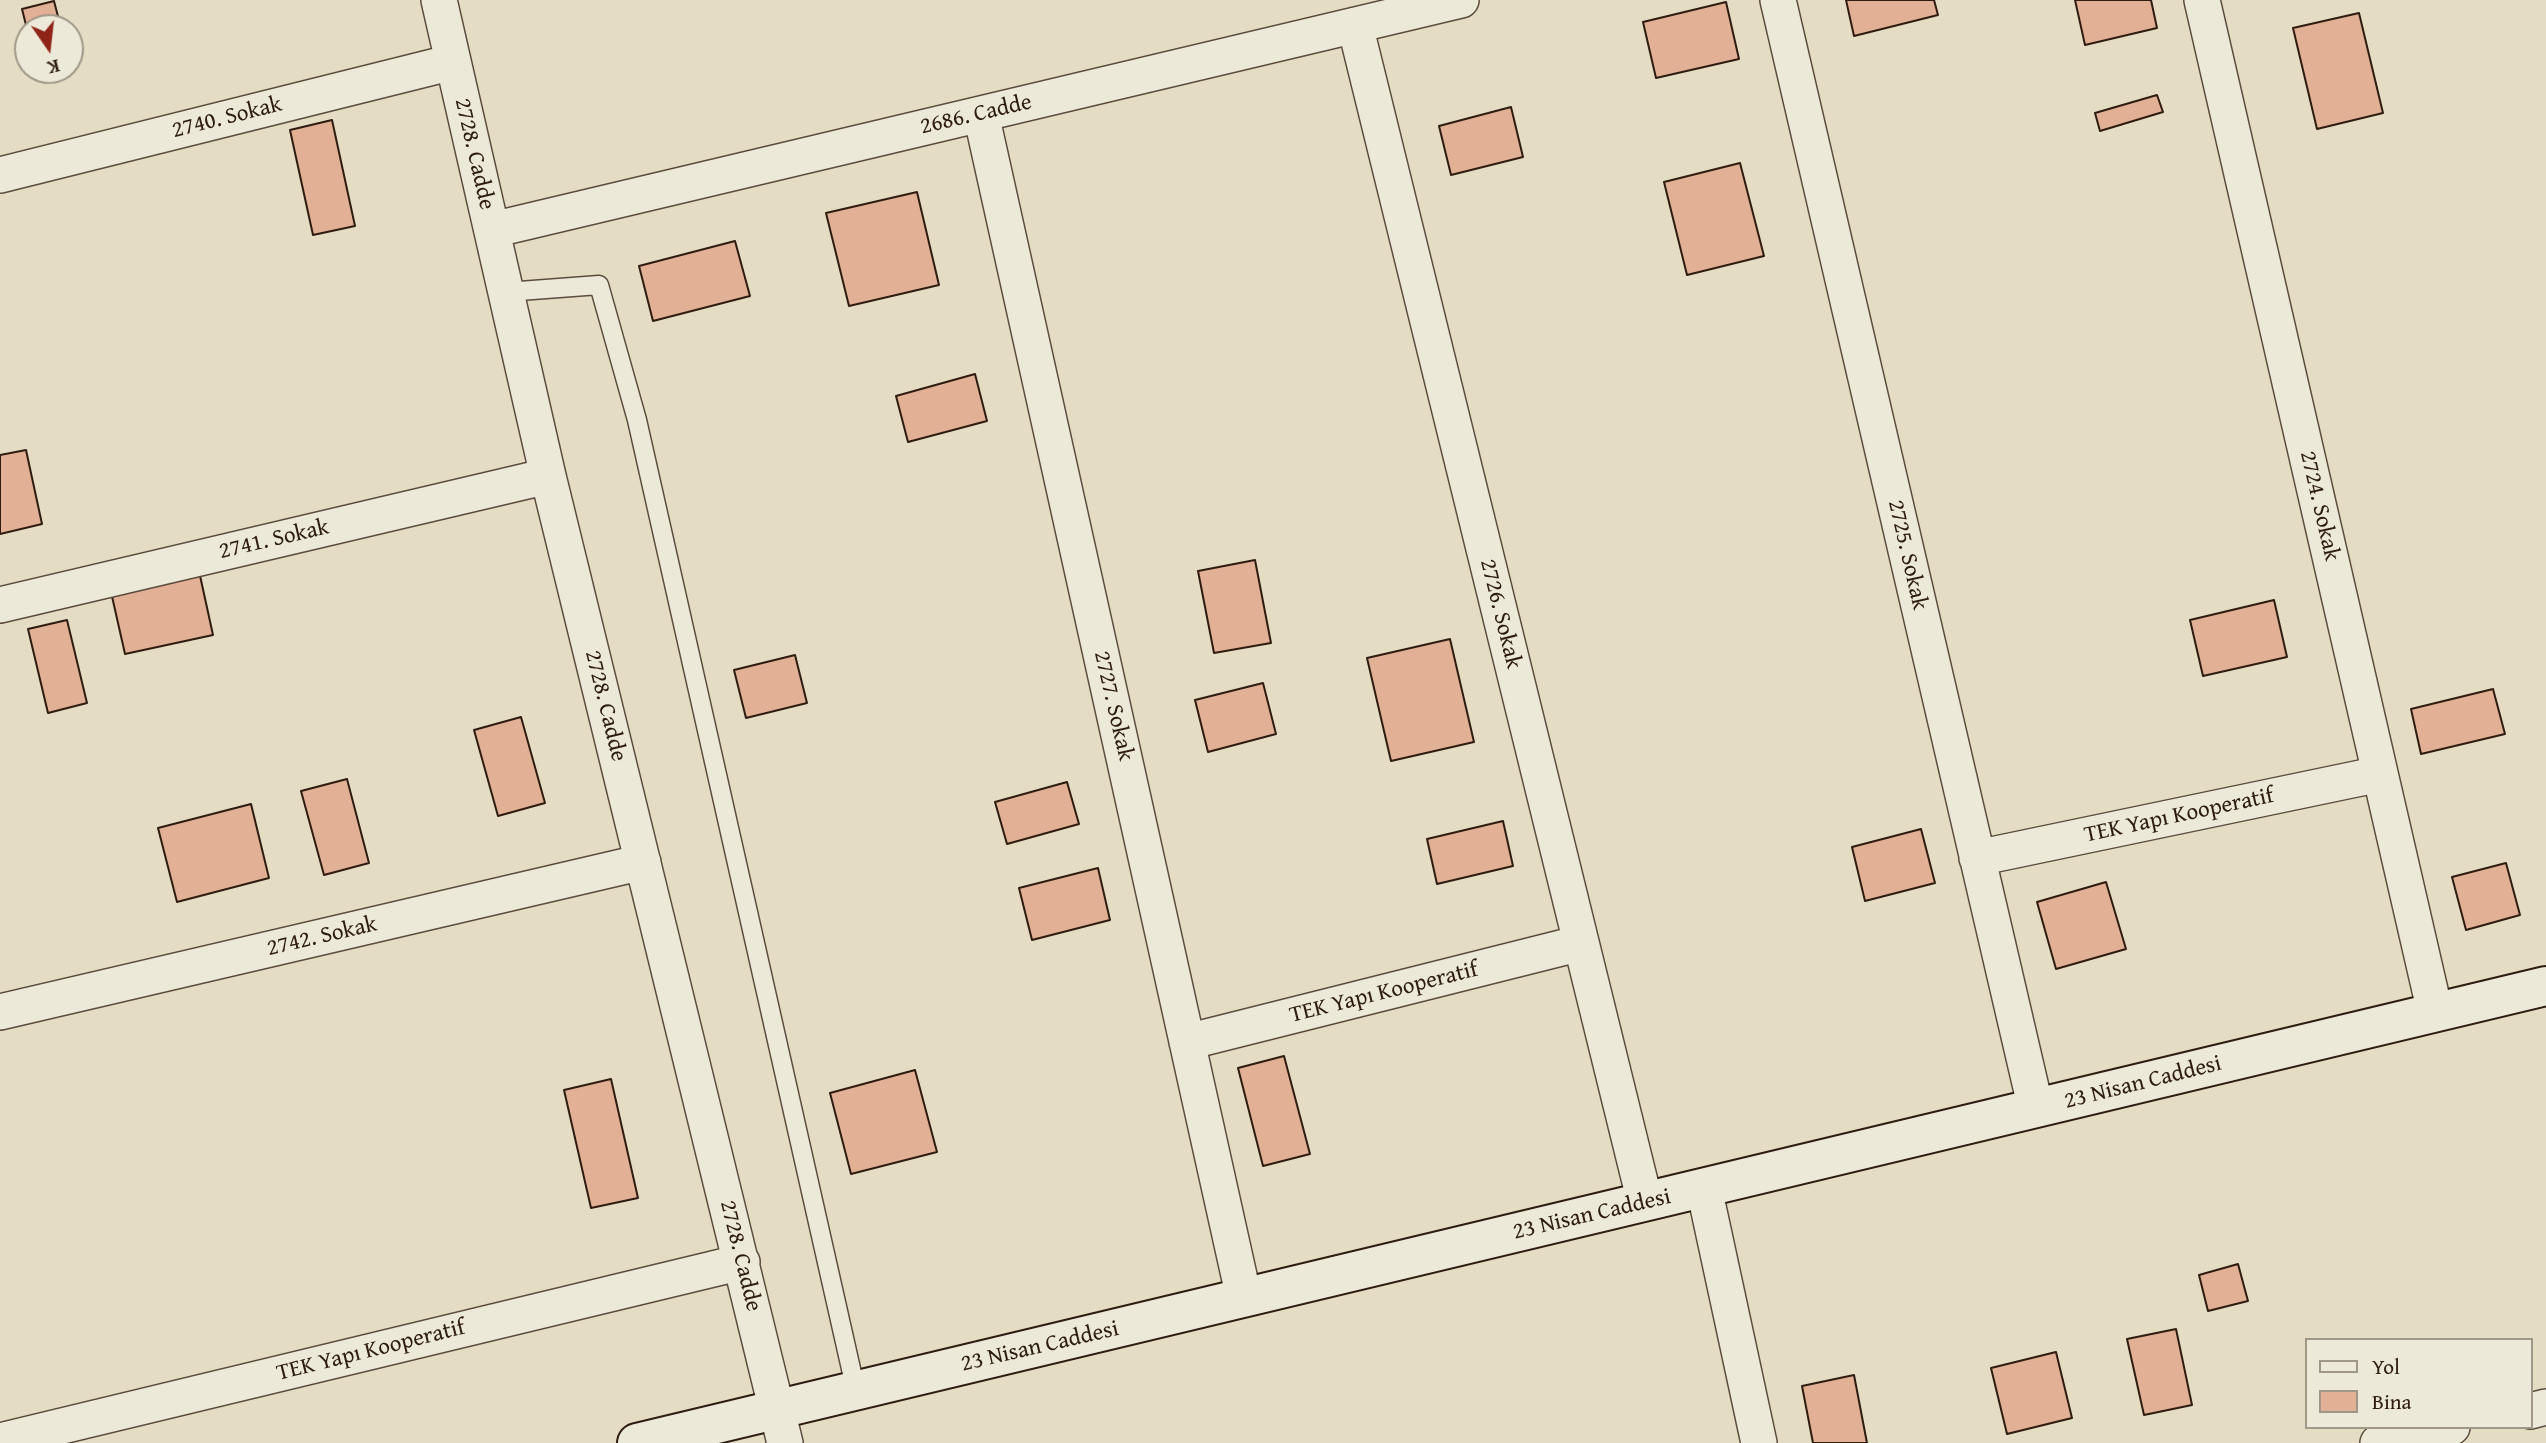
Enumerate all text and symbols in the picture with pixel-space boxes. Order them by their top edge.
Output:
north arrow [14,14,84,84]
text: K [44,52,63,82]
street label: 2686. Cadde [918,89,1034,141]
street label: 2740. Sokak [169,91,285,145]
street label: 2728. Cadde [448,96,500,212]
street label: 2724. Sokak [2293,448,2345,564]
street label: 2725. Sokak [1881,497,1933,613]
street label: 2741. Sokak [216,514,332,566]
street label: 2726. Sokak [1473,556,1527,672]
street label: 2728. Cadde [578,648,632,764]
street label: 2727. Sokak [1087,648,1139,764]
street label: TEK Yapı Kooperatif [2082,782,2276,850]
street label: 2742. Sokak [264,911,380,963]
street label: TEK Yapı Kooperatif [1287,956,1481,1030]
street label: 23 Nisan Caddesi [2062,1050,2224,1116]
street label: 23 Nisan Caddesi [1510,1183,1674,1247]
street label: 2728. Cadde [713,1198,767,1314]
street label: TEK Yapı Kooperatif [274,1314,468,1388]
street label: 23 Nisan Caddesi [958,1315,1122,1379]
legend [2304,1338,2532,1429]
text: Yol [2372,1351,2400,1382]
text: Bina [2372,1386,2412,1417]

